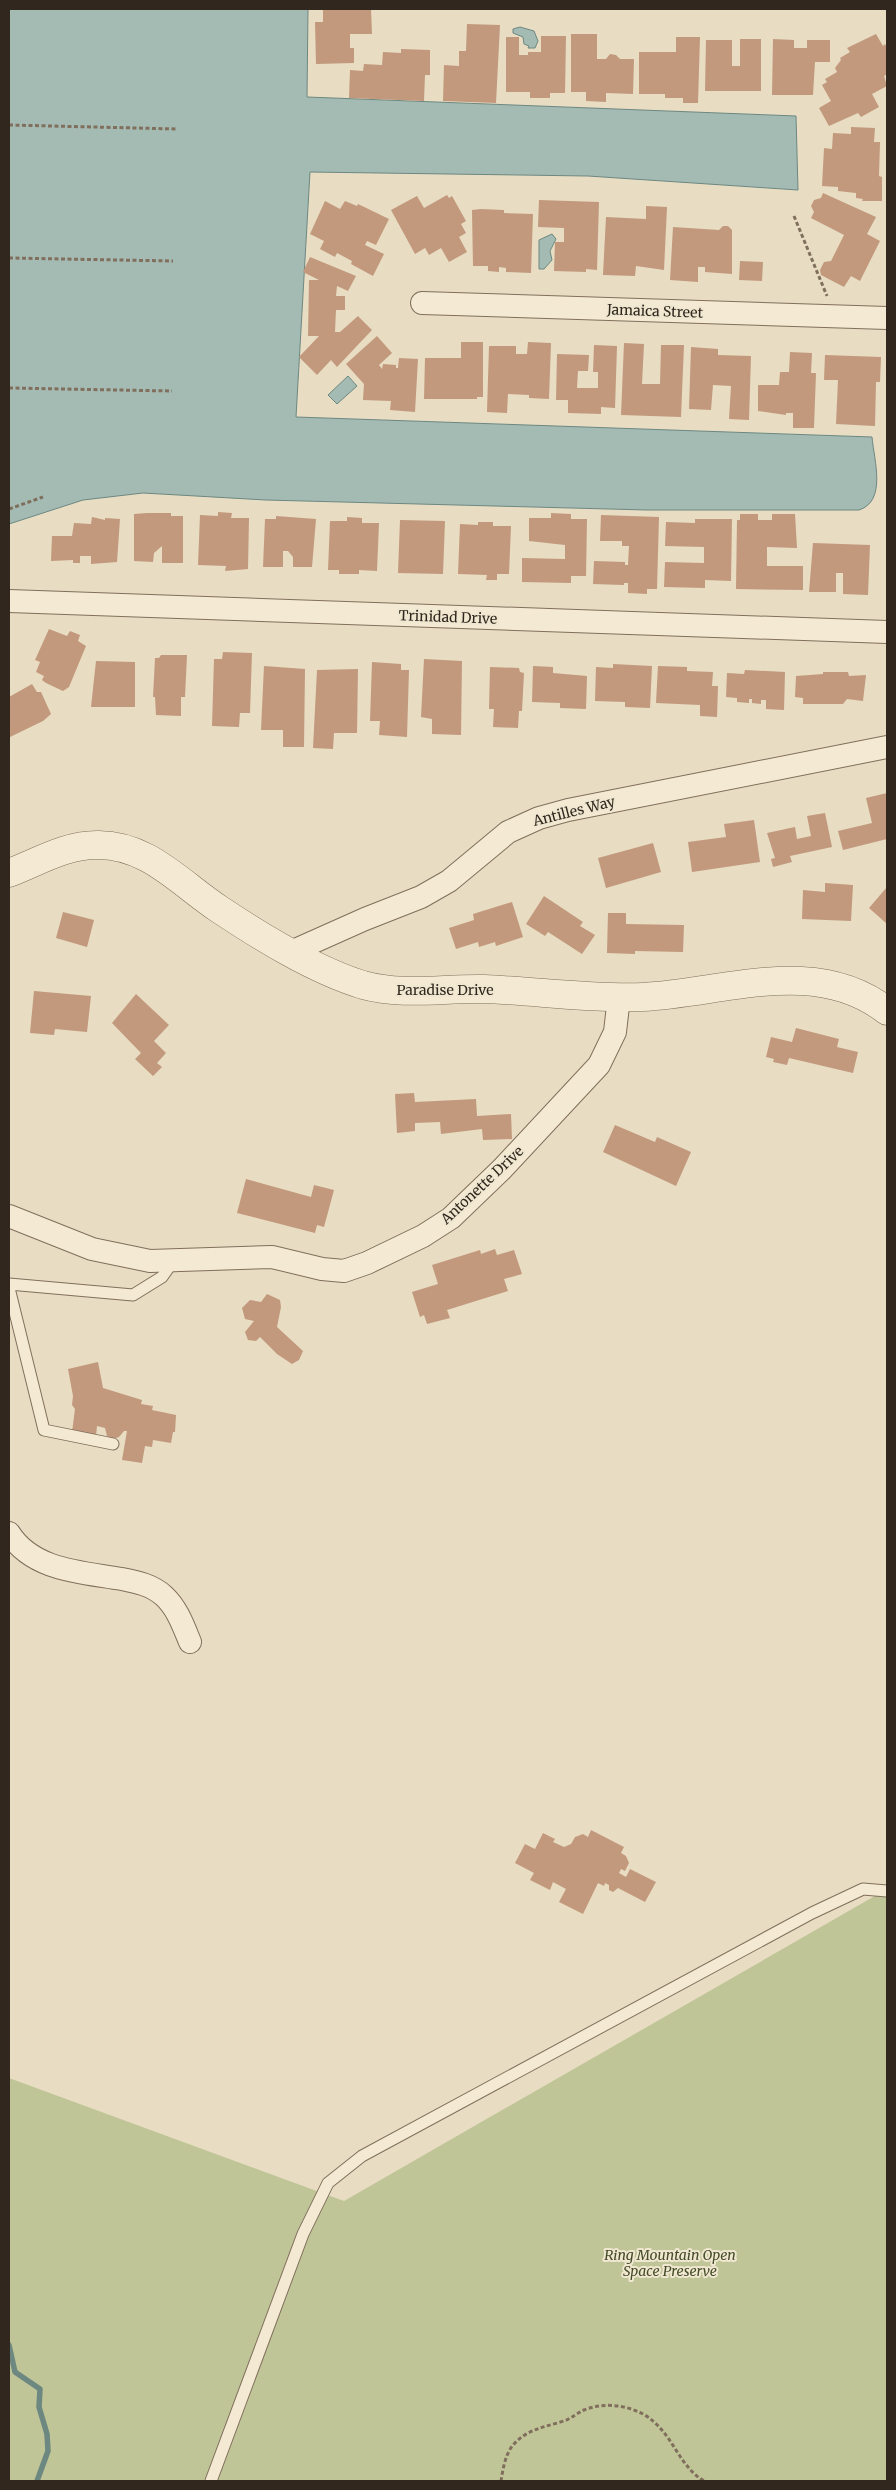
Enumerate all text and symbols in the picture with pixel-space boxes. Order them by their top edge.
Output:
street label: Jamaica Street [606,300,704,322]
street label: Trinidad Drive [398,606,498,628]
street label: Antilles Way [530,792,618,830]
street label: Paradise Drive [397,981,493,999]
street label: Antonette Drive [436,1142,527,1229]
park label: Ring Mountain Open Space Preserve [604,2246,736,2280]

